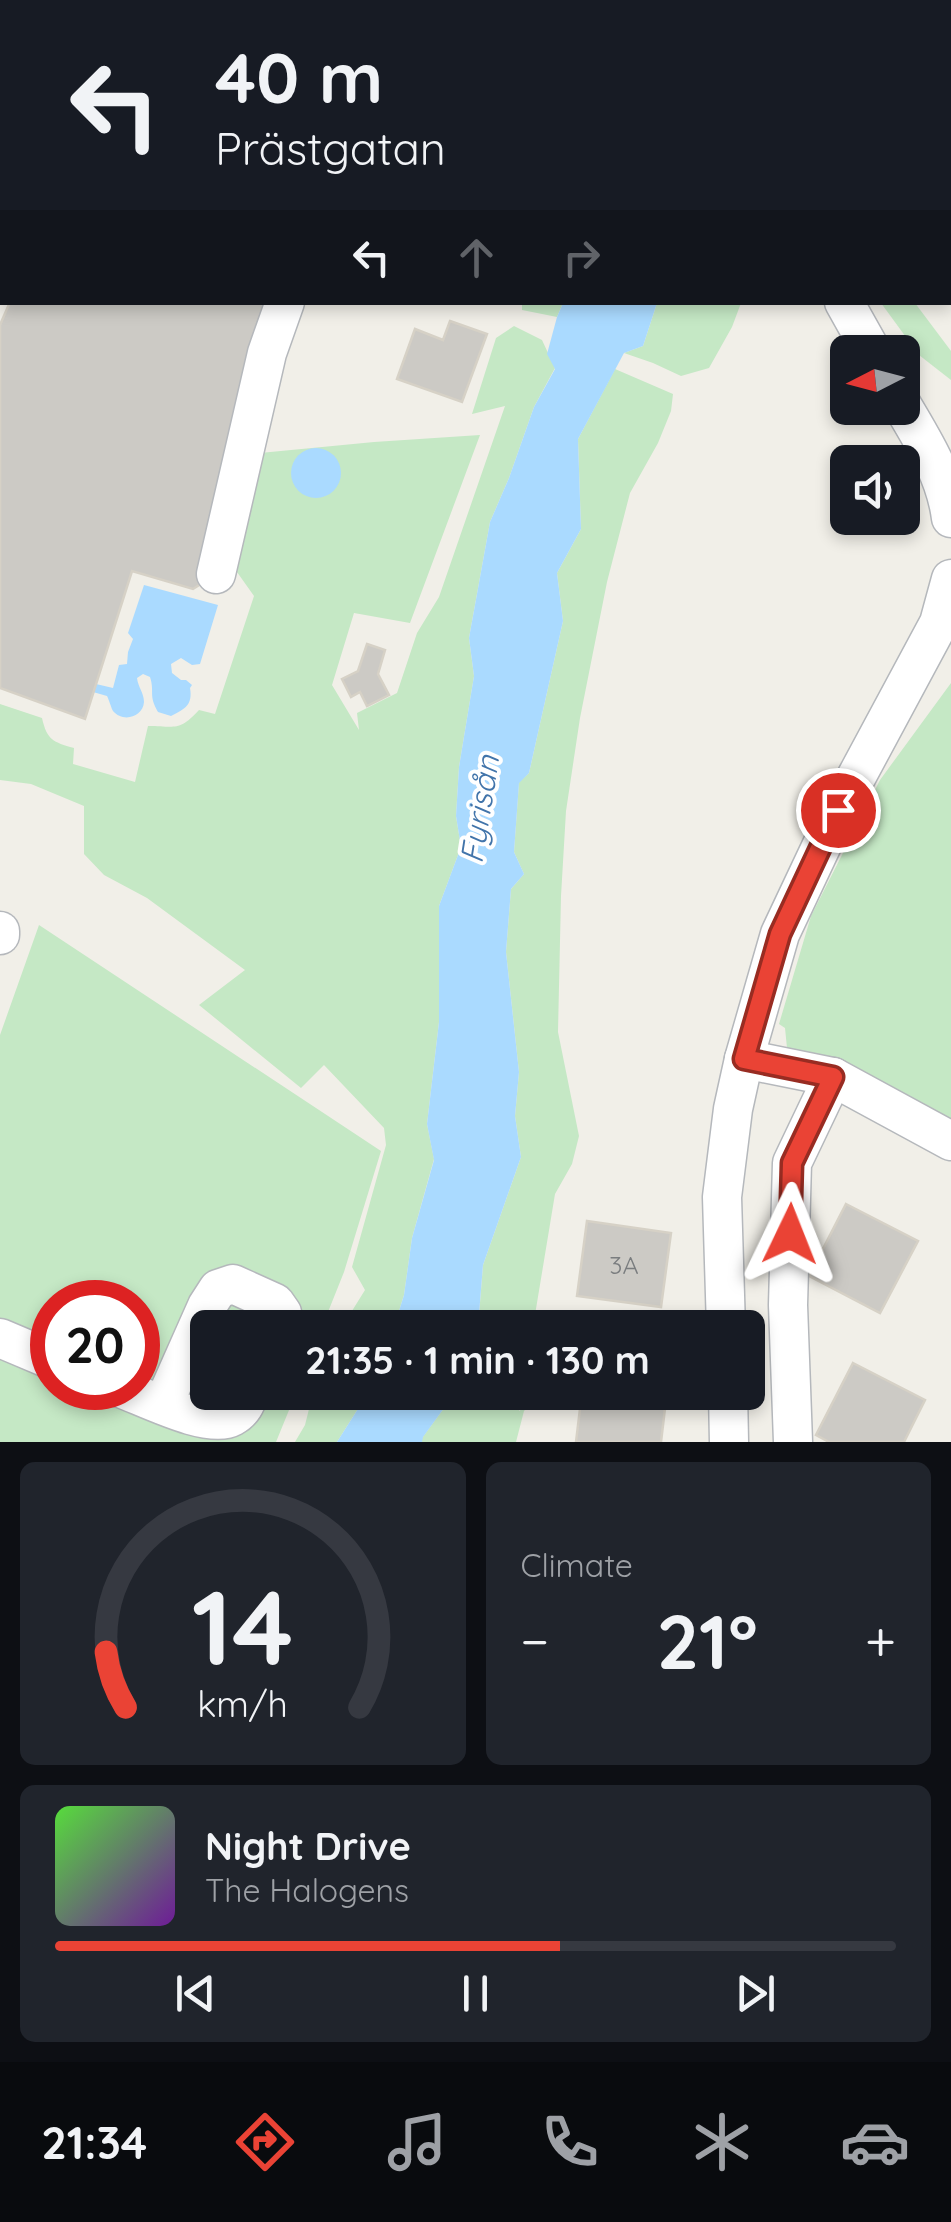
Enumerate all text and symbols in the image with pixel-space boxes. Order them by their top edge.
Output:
text: 40 m [215,33,383,121]
icon: left [50,40,180,170]
text: Prästgatan [215,120,446,176]
icon: left [344,230,399,285]
icon: ahead [449,230,504,285]
icon: right [554,230,609,285]
north arrow [830,335,920,425]
map controls [830,335,920,535]
button: sound [830,445,920,535]
water label: Fyrisån [451,751,507,866]
pin [796,768,881,853]
icon: arrive [811,783,866,838]
position arrow [738,1182,842,1286]
house number: 3A [609,1249,639,1280]
speed limit sign: 20 [30,1280,160,1410]
text: 21:35 · 1 min · 130 m [305,1336,650,1384]
text: Climate [521,1545,633,1585]
text: 14 [192,1561,294,1691]
text: 21° [656,1594,758,1688]
text: − [521,1606,549,1675]
text: + [865,1606,896,1675]
text: km/h [197,1681,288,1726]
text: Night Drive [205,1822,411,1870]
text: The Halogens [205,1870,409,1910]
icon: previous [168,1966,223,2021]
icon: pause [448,1966,503,2021]
icon: next [728,1966,783,2021]
icon: directions [230,2107,300,2177]
icon: music [382,2107,452,2177]
icon: phone [535,2107,605,2177]
icon: climate [687,2107,757,2177]
icon: car [840,2107,910,2177]
text: 21:34 [41,2114,147,2170]

